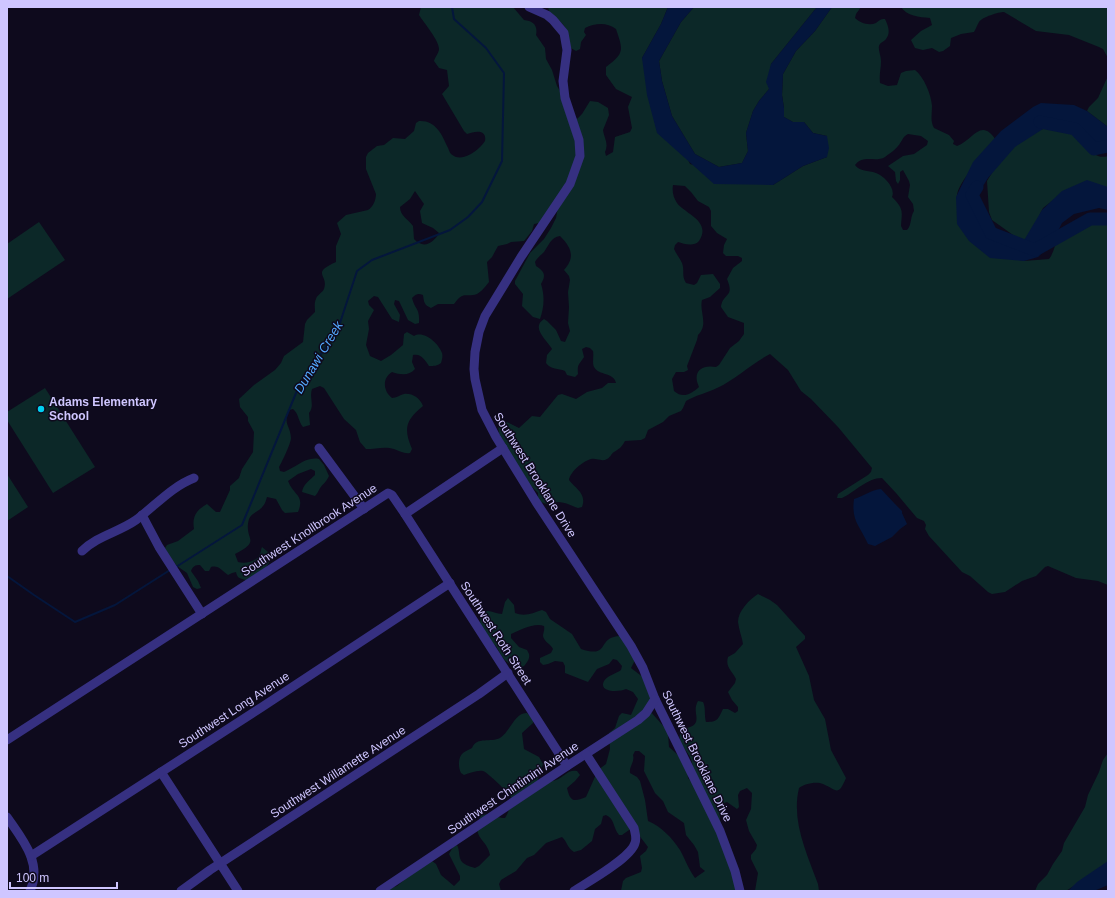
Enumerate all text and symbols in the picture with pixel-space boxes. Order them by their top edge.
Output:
water label: Dunawi Creek [291,317,347,396]
place label: Adams Elementary School [49,395,157,423]
marker: Adams Elementary School [36,404,46,414]
street label: Southwest Brooklane Drive [491,410,579,540]
street label: Southwest Knollbrook Avenue [238,481,380,579]
street label: Southwest Roth Street [457,579,535,688]
street label: Southwest Long Avenue [176,669,292,751]
street label: Southwest Brooklane Drive [659,688,735,824]
street label: Southwest Willamette Avenue [268,723,409,821]
street label: Southwest Chintimini Avenue [445,739,582,837]
scale bar [10,864,117,890]
text: 100 m [16,871,49,885]

